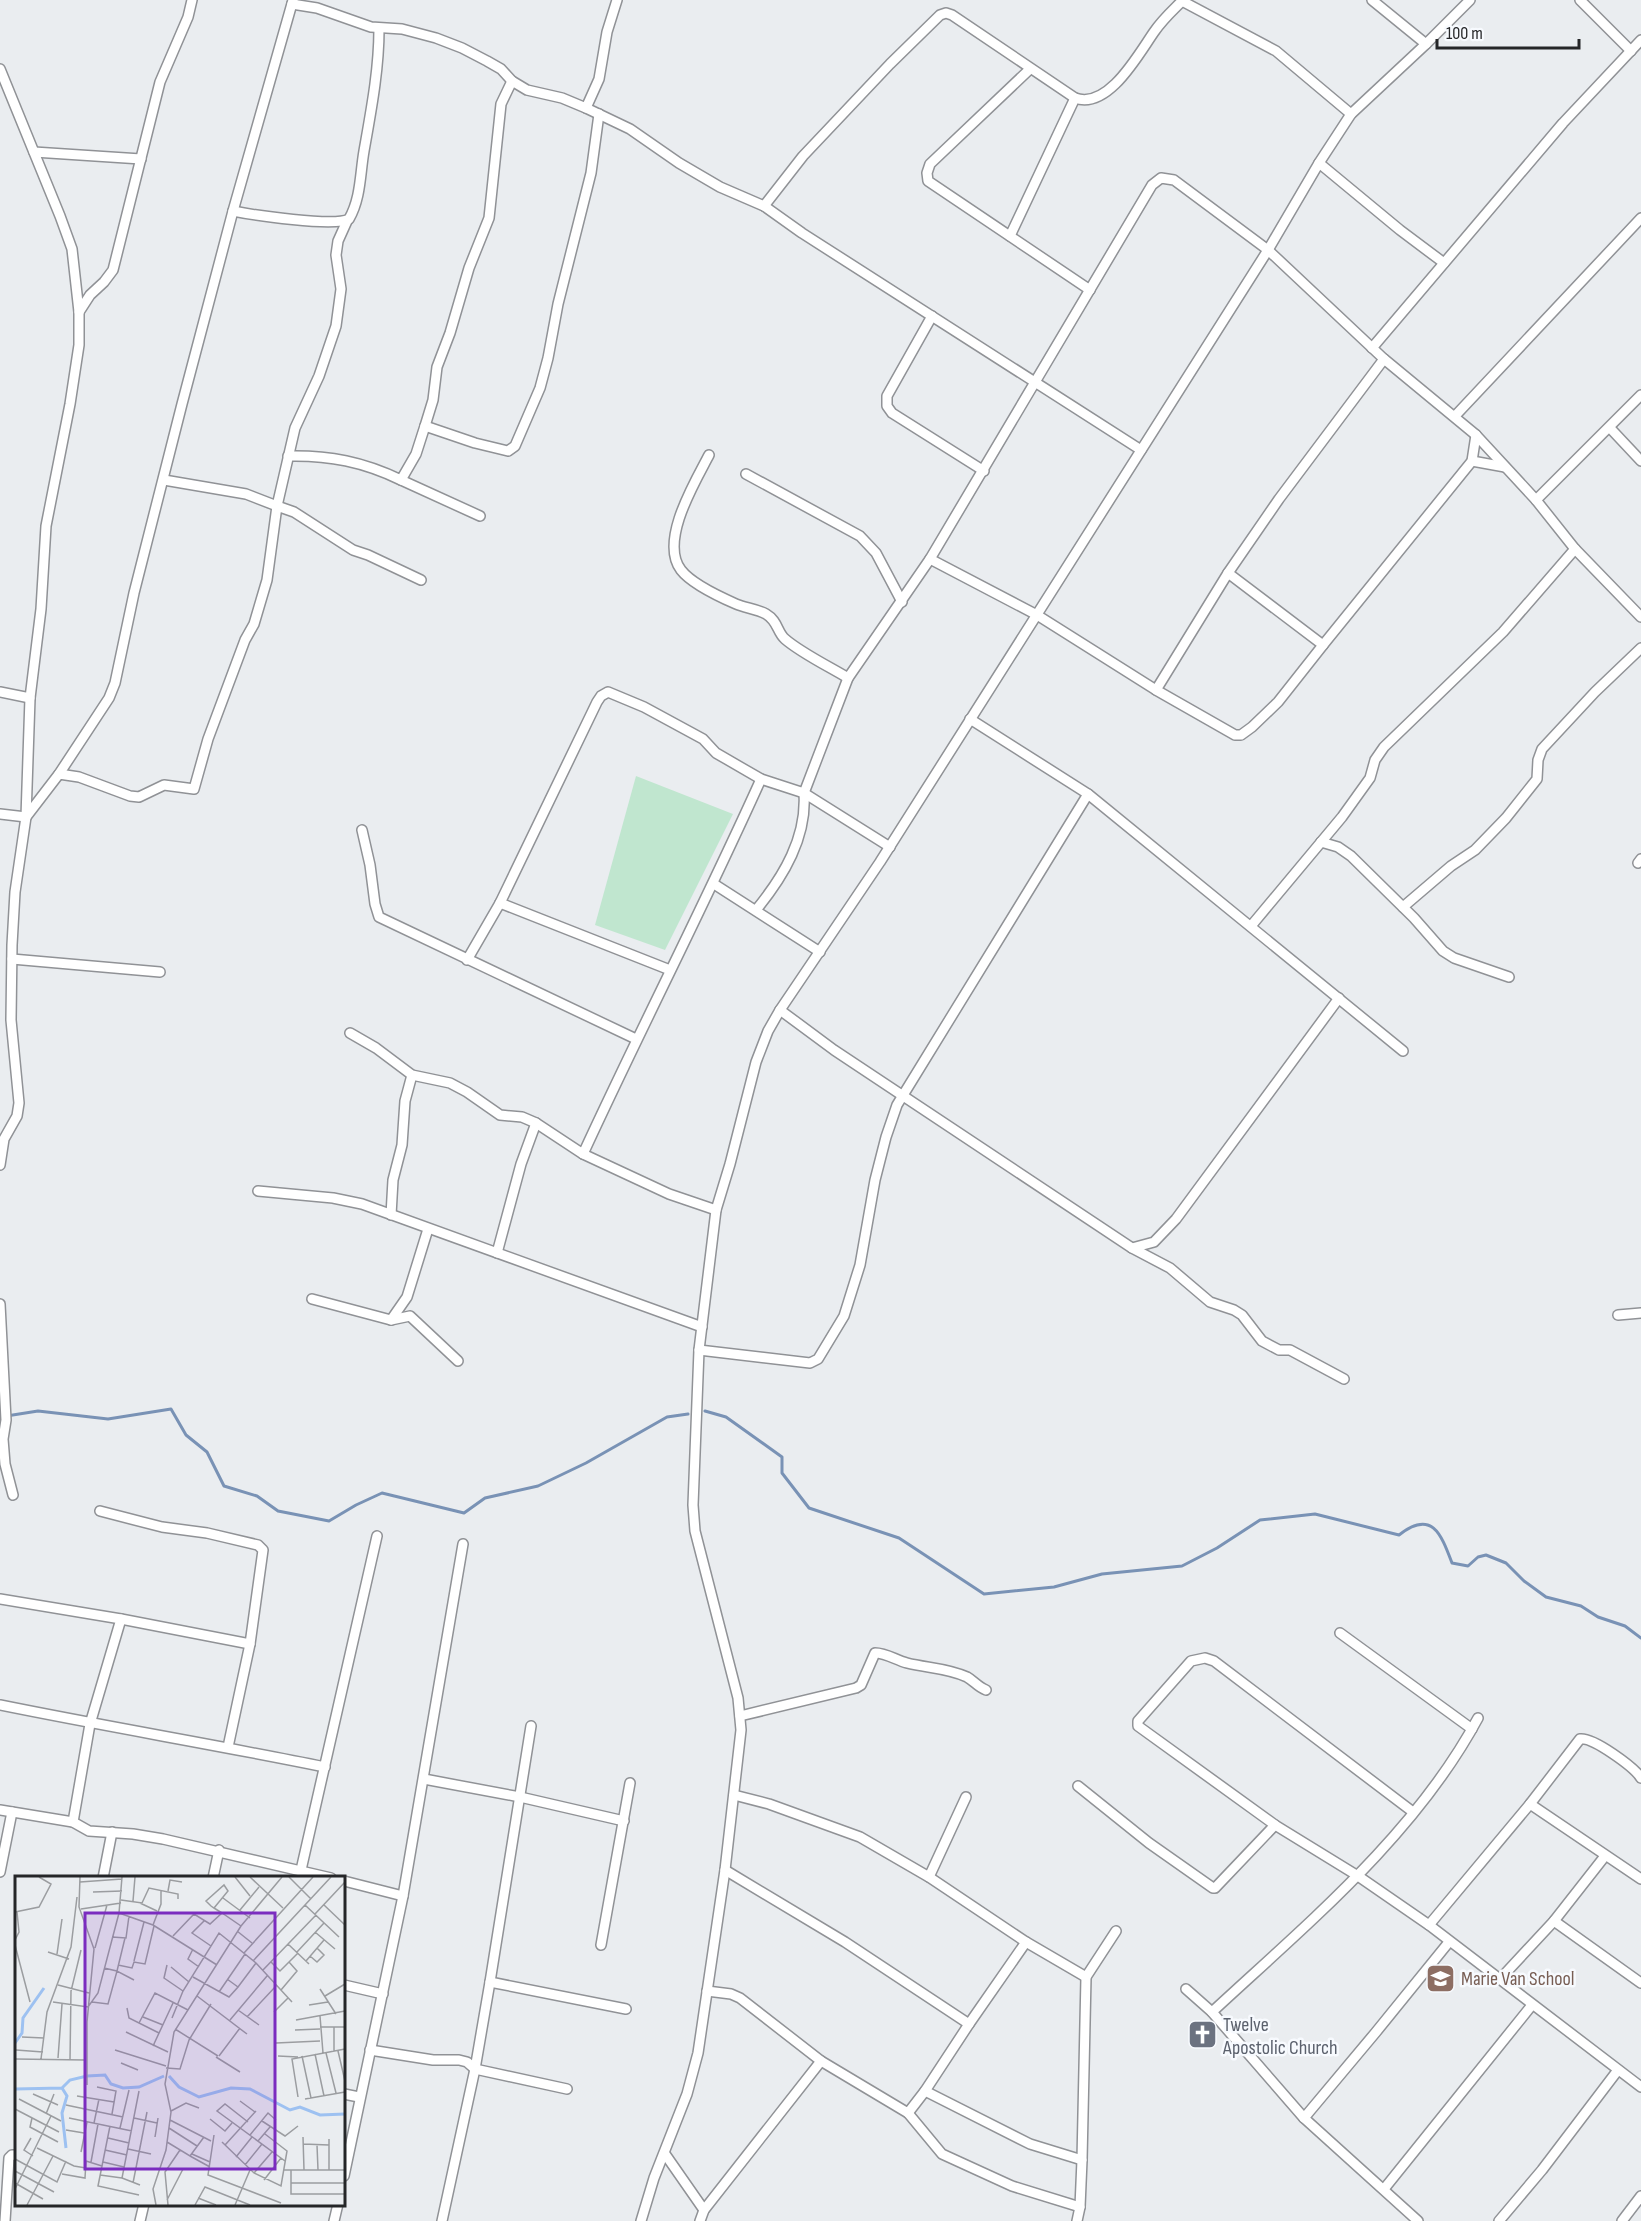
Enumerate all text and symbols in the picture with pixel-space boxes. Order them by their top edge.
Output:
scale bar [1437,12,1580,50]
text: 100 m [1446,23,1483,44]
inset map [15,1876,345,2206]
school or university icon: Marie Van School [1424,1962,1456,1994]
place label: Marie Van School [1461,1967,1575,1991]
place label: Twelve Apostolic Church [1222,2013,1338,2060]
church icon: Twelve Apostolic Church [1186,2019,1218,2051]

